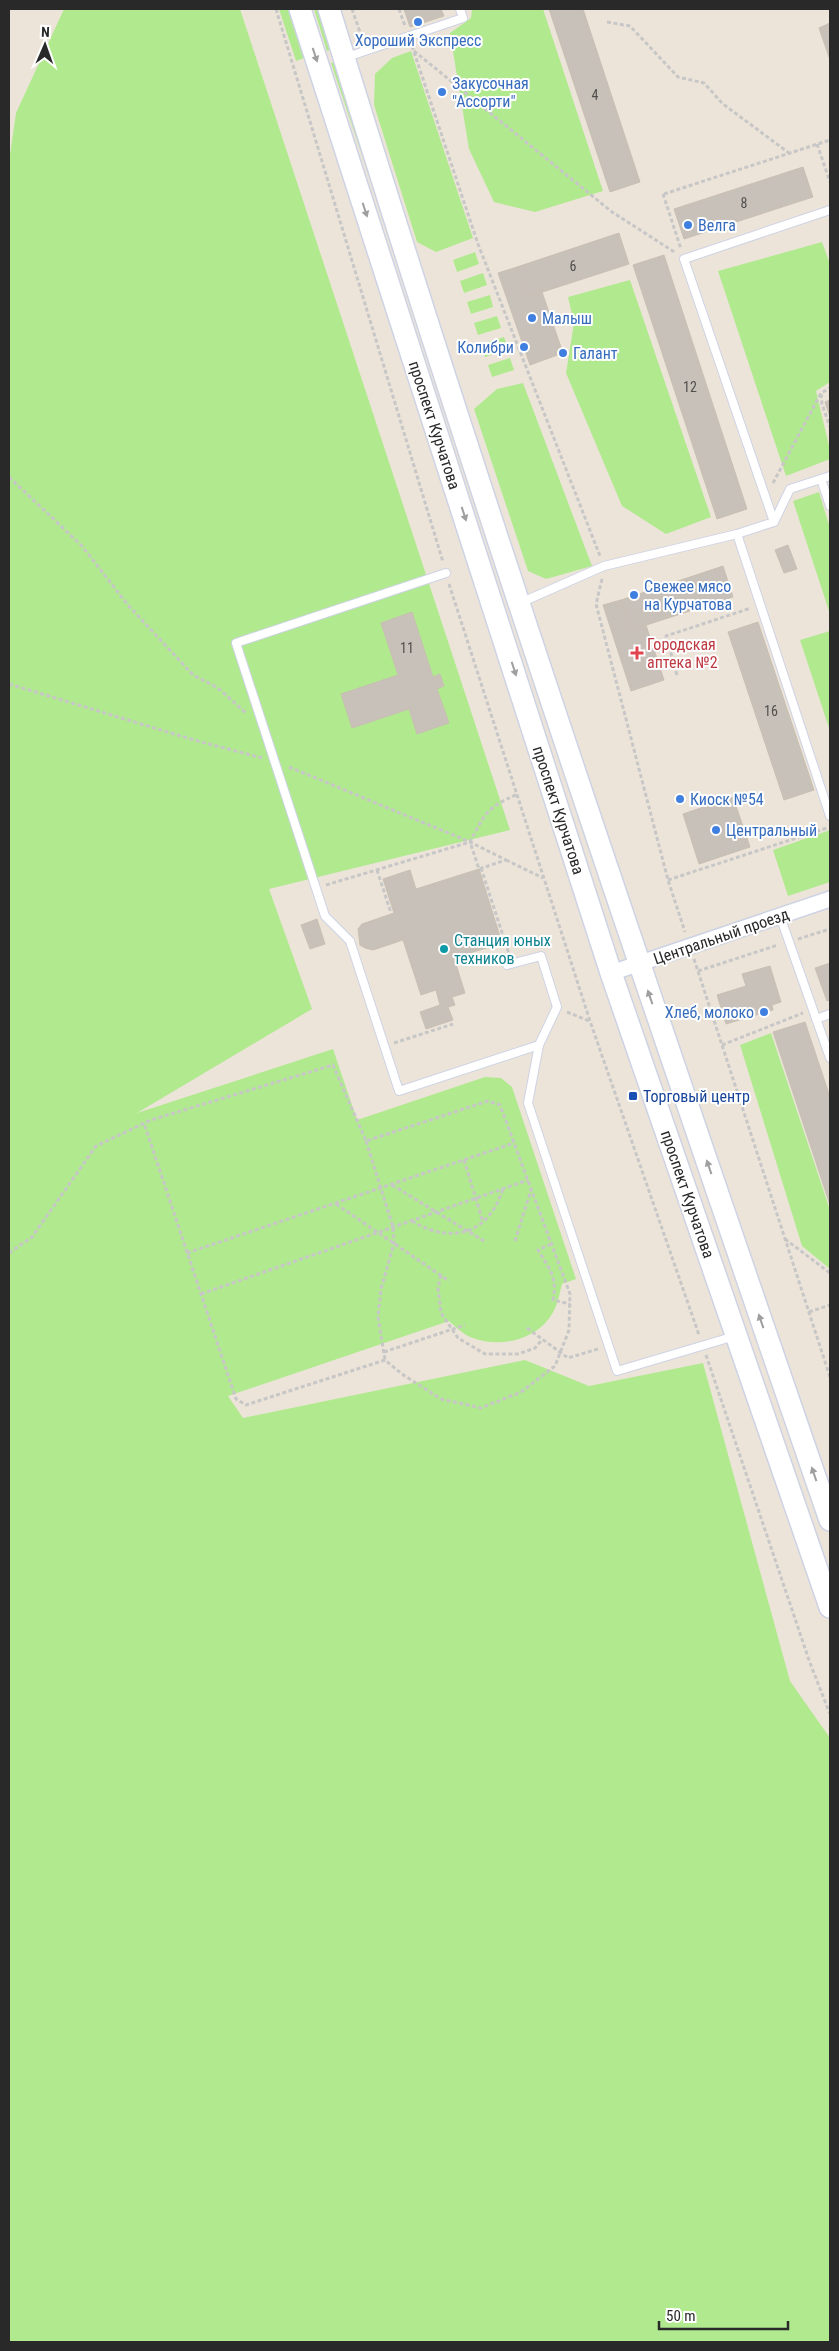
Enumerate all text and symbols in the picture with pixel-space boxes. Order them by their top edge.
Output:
marker: Хороший Экспресс [412,16,424,28]
north arrow [20,20,70,70]
text: N [41,24,50,40]
place label: Хороший Экспресс [355,31,481,50]
one-way arrow [312,48,320,63]
place label: Закусочная "Ассорти" [452,74,529,111]
marker: Закусочная "Ассорти" [436,86,448,98]
house number: 4 [592,87,599,103]
house number: 8 [741,195,748,211]
one-way arrow [362,202,370,217]
place label: Велга [698,216,736,235]
marker: Велга [682,219,694,231]
house number: 6 [570,258,577,274]
place label: Малыш [542,309,592,328]
marker: Малыш [526,312,538,324]
place label: Колибри [457,338,514,357]
marker: Колибри [518,341,530,353]
place label: Галант [573,344,618,363]
marker: Галант [557,347,569,359]
street label: проспект Курчатова [405,359,464,492]
house number: 12 [683,379,697,395]
one-way arrow [460,507,468,522]
place label: Свежее мясо на Курчатова [644,577,732,614]
marker: Свежее мясо на Курчатова [628,589,640,601]
place label: Городская аптека №2 [647,635,718,672]
house number: 11 [400,640,414,656]
marker: Городская аптека №2 [631,647,643,659]
one-way arrow [510,662,518,677]
house number: 16 [764,703,778,719]
street label: проспект Курчатова [529,744,588,877]
place label: Киоск №54 [690,790,764,809]
marker: Киоск №54 [674,793,686,805]
place label: Центральный [726,821,817,840]
marker: Центральный [710,824,722,836]
street label: Центральный проезд [651,904,792,969]
place label: Станция юных техников [454,931,551,968]
marker: Станция юных техников [438,943,450,955]
one-way arrow [646,989,653,1004]
place label: Хлеб, молоко [665,1003,754,1022]
marker: Хлеб, молоко [758,1006,770,1018]
place label: Торговый центр [643,1087,750,1106]
marker: Торговый центр [627,1090,639,1102]
street label: проспект Курчатова [657,1128,718,1261]
one-way arrow [704,1159,712,1174]
one-way arrow [757,1313,765,1328]
one-way arrow [810,1466,818,1481]
scale bar [659,2298,788,2330]
text: 50 m [666,2307,696,2325]

